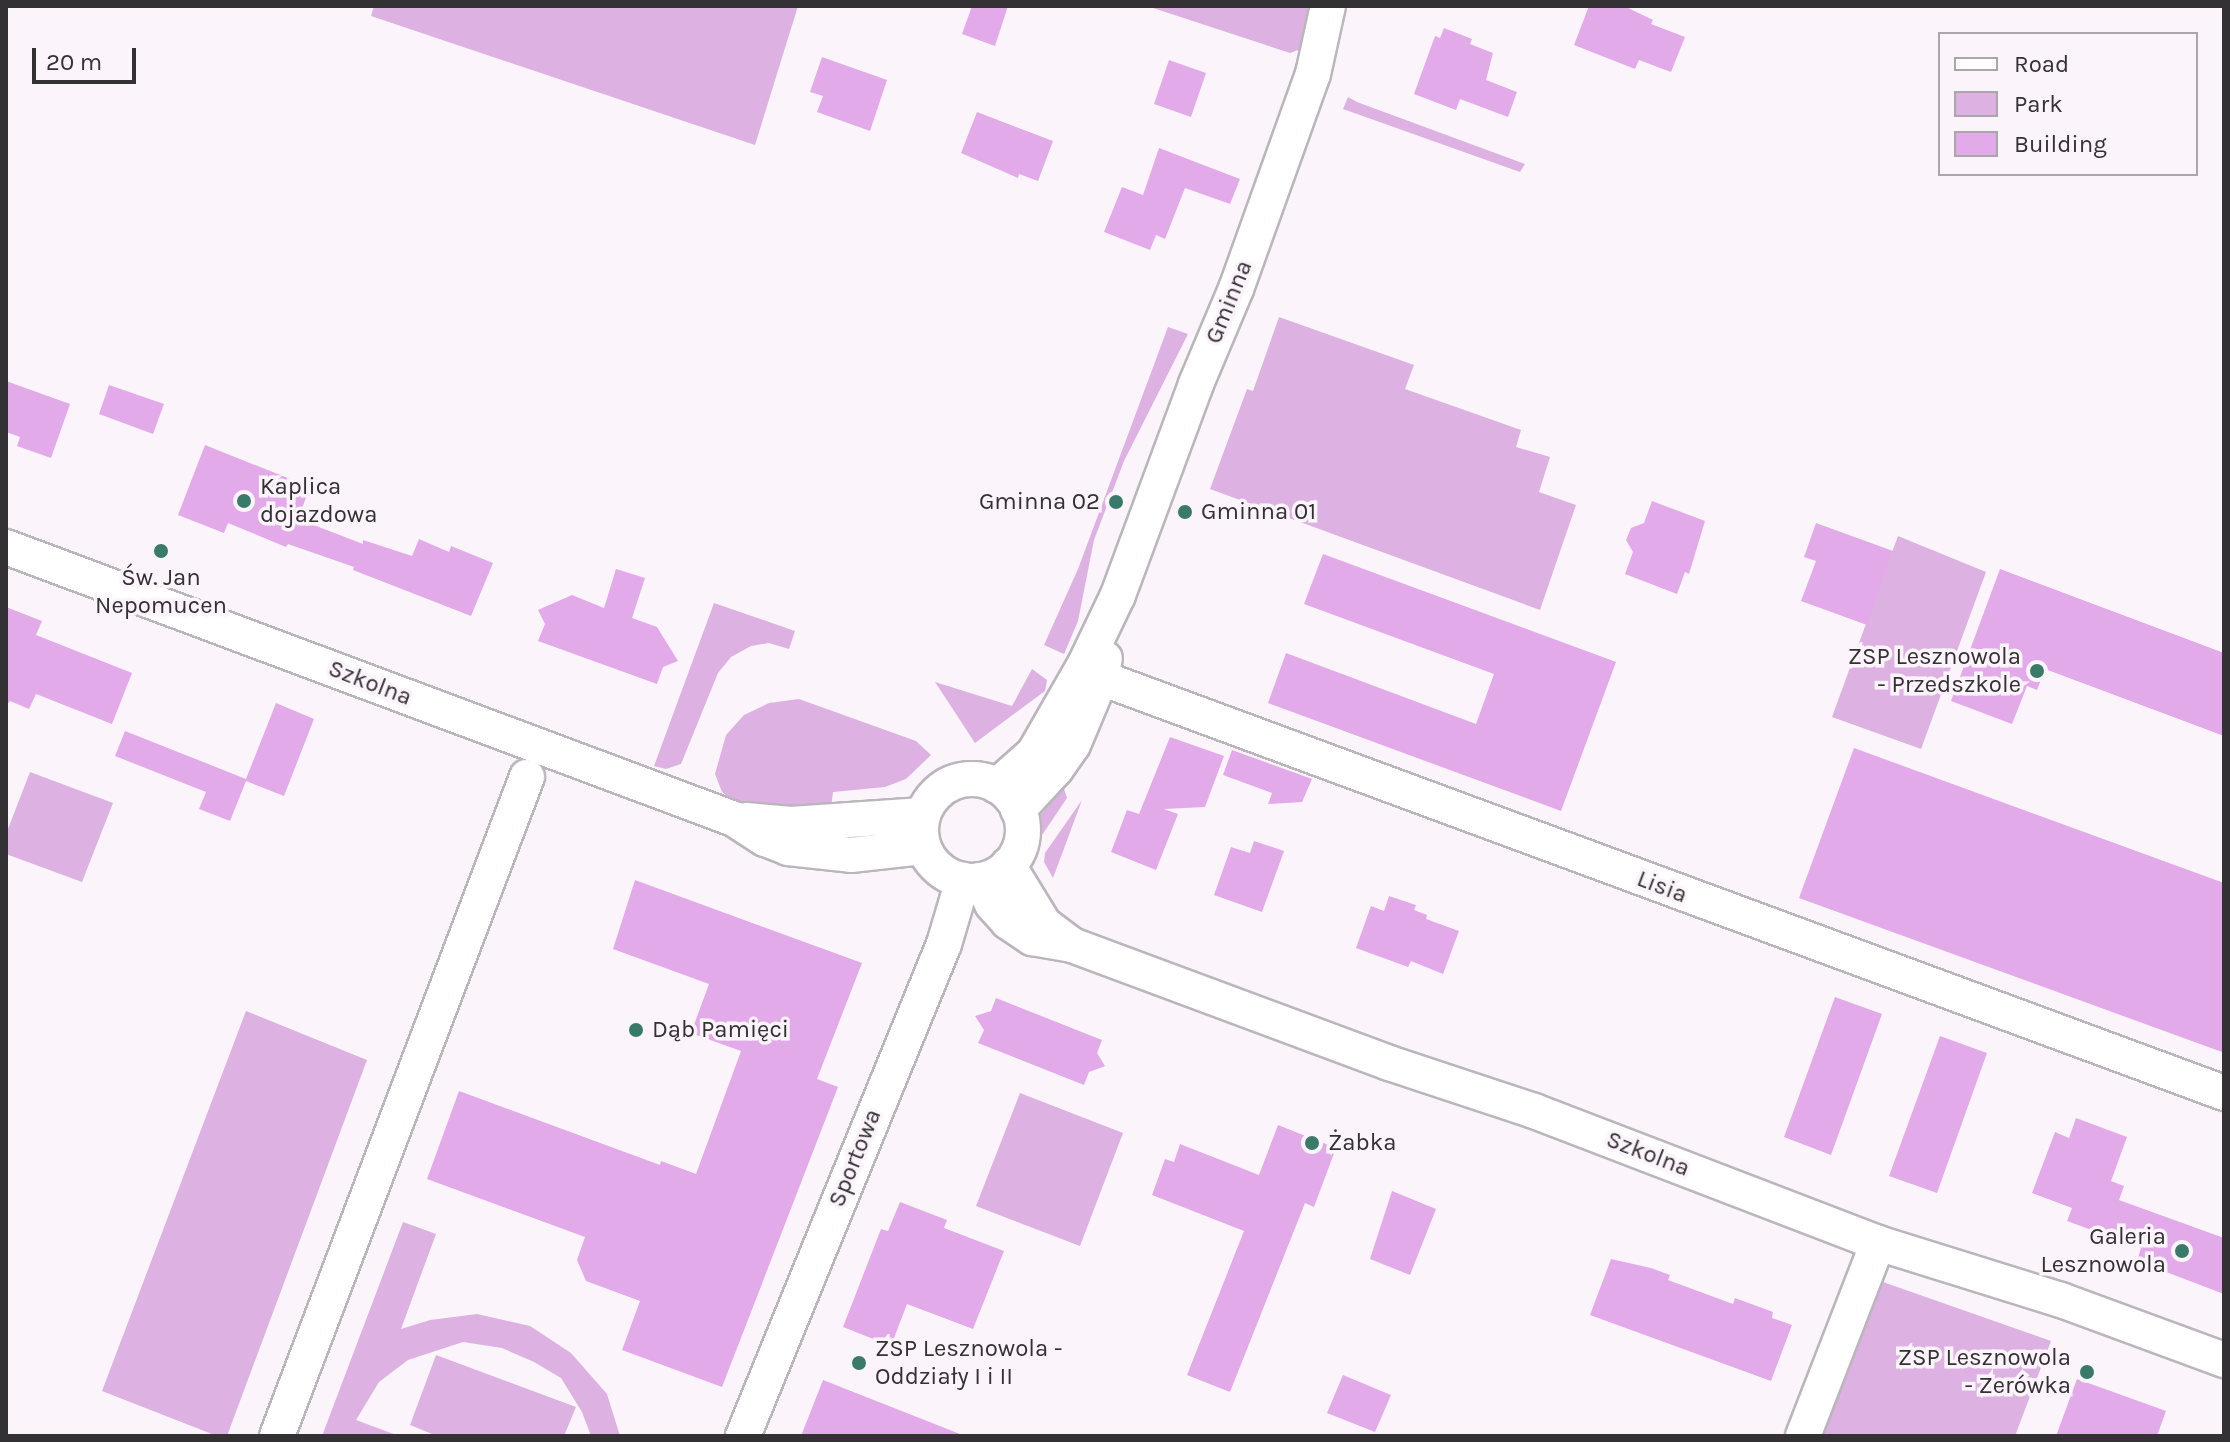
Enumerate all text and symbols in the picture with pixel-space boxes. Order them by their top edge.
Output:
scale bar [36,32,140,82]
legend [1938,32,2198,176]
text: 20 m [46,48,102,76]
text: Road [2014,50,2069,78]
text: Park [2014,90,2063,118]
text: Building [2014,130,2107,158]
street label: Gminna [1199,256,1259,348]
place label: Kaplica dojazdowa [260,473,377,529]
place label: Gminna 02 [979,488,1100,516]
marker: Kaplica dojazdowa [235,492,253,510]
marker: Gminna 02 [1107,493,1125,511]
place label: Gminna 01 [1201,498,1316,526]
marker: Gminna 01 [1176,503,1194,521]
marker: Św. Jan Nepomucen [152,542,170,560]
place label: Św. Jan Nepomucen [95,564,227,620]
place label: ZSP Lesznowola - Przedszkole [1848,643,2021,699]
street label: Szkolna [324,654,416,712]
marker: ZSP Lesznowola - Przedszkole [2028,662,2046,680]
street label: Lisia [1633,864,1691,910]
place label: Dąb Pamięci [652,1016,789,1044]
marker: Dąb Pamięci [627,1021,645,1039]
street label: Sportowa [822,1105,888,1211]
street label: Szkolna [1602,1125,1694,1183]
place label: Żabka [1328,1129,1396,1157]
marker: Żabka [1303,1134,1321,1152]
place label: Galeria Lesznowola [2040,1223,2166,1279]
marker: Galeria Lesznowola [2173,1242,2191,1260]
place label: ZSP Lesznowola - Oddziały I i II [875,1335,1062,1391]
place label: ZSP Lesznowola - Zerówka [1898,1344,2071,1400]
marker: ZSP Lesznowola - Oddziały I i II [850,1354,868,1372]
marker: ZSP Lesznowola - Zerówka [2078,1363,2096,1381]

